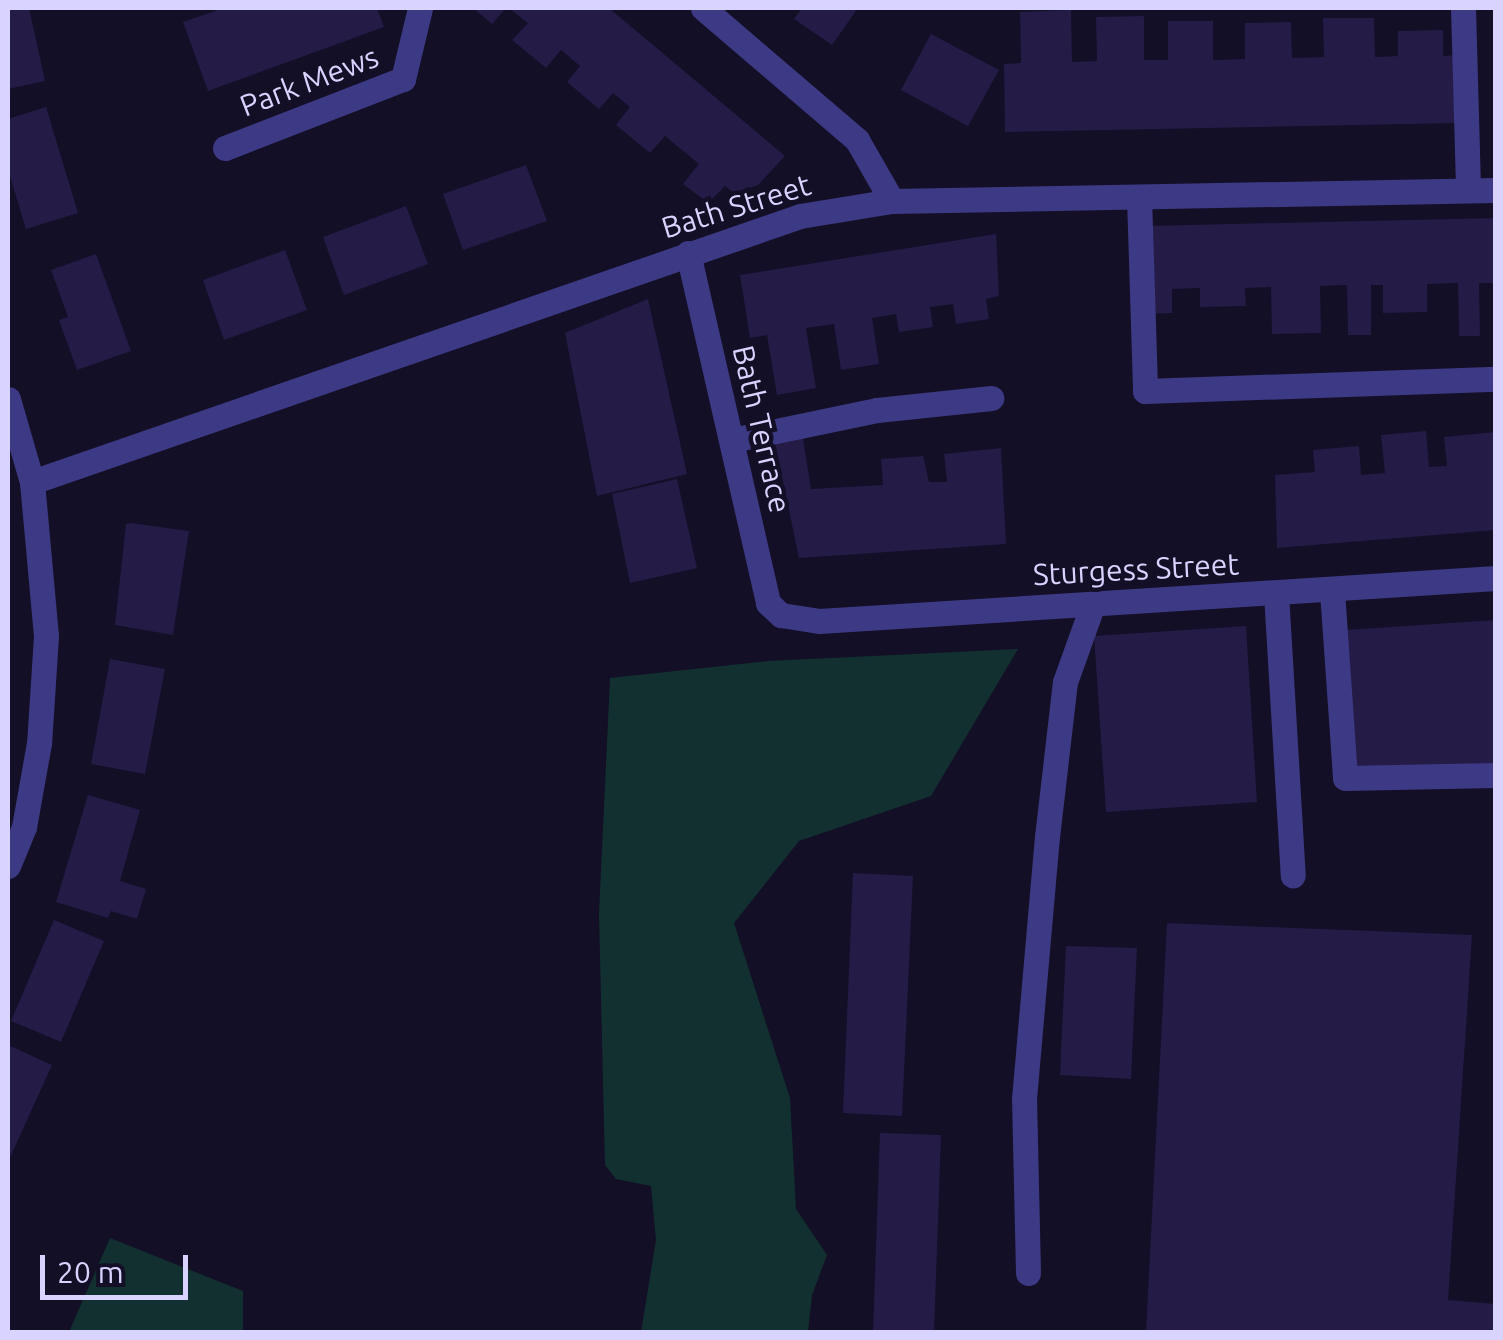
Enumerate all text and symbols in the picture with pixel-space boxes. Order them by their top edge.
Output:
street label: Park Mews [235,38,383,124]
street label: Bath Street [657,166,815,246]
street label: Bath Terrace [725,342,799,516]
street label: Sturgess Street [1032,546,1240,592]
scale bar [45,1235,192,1297]
text: 20 m [57,1255,124,1289]

